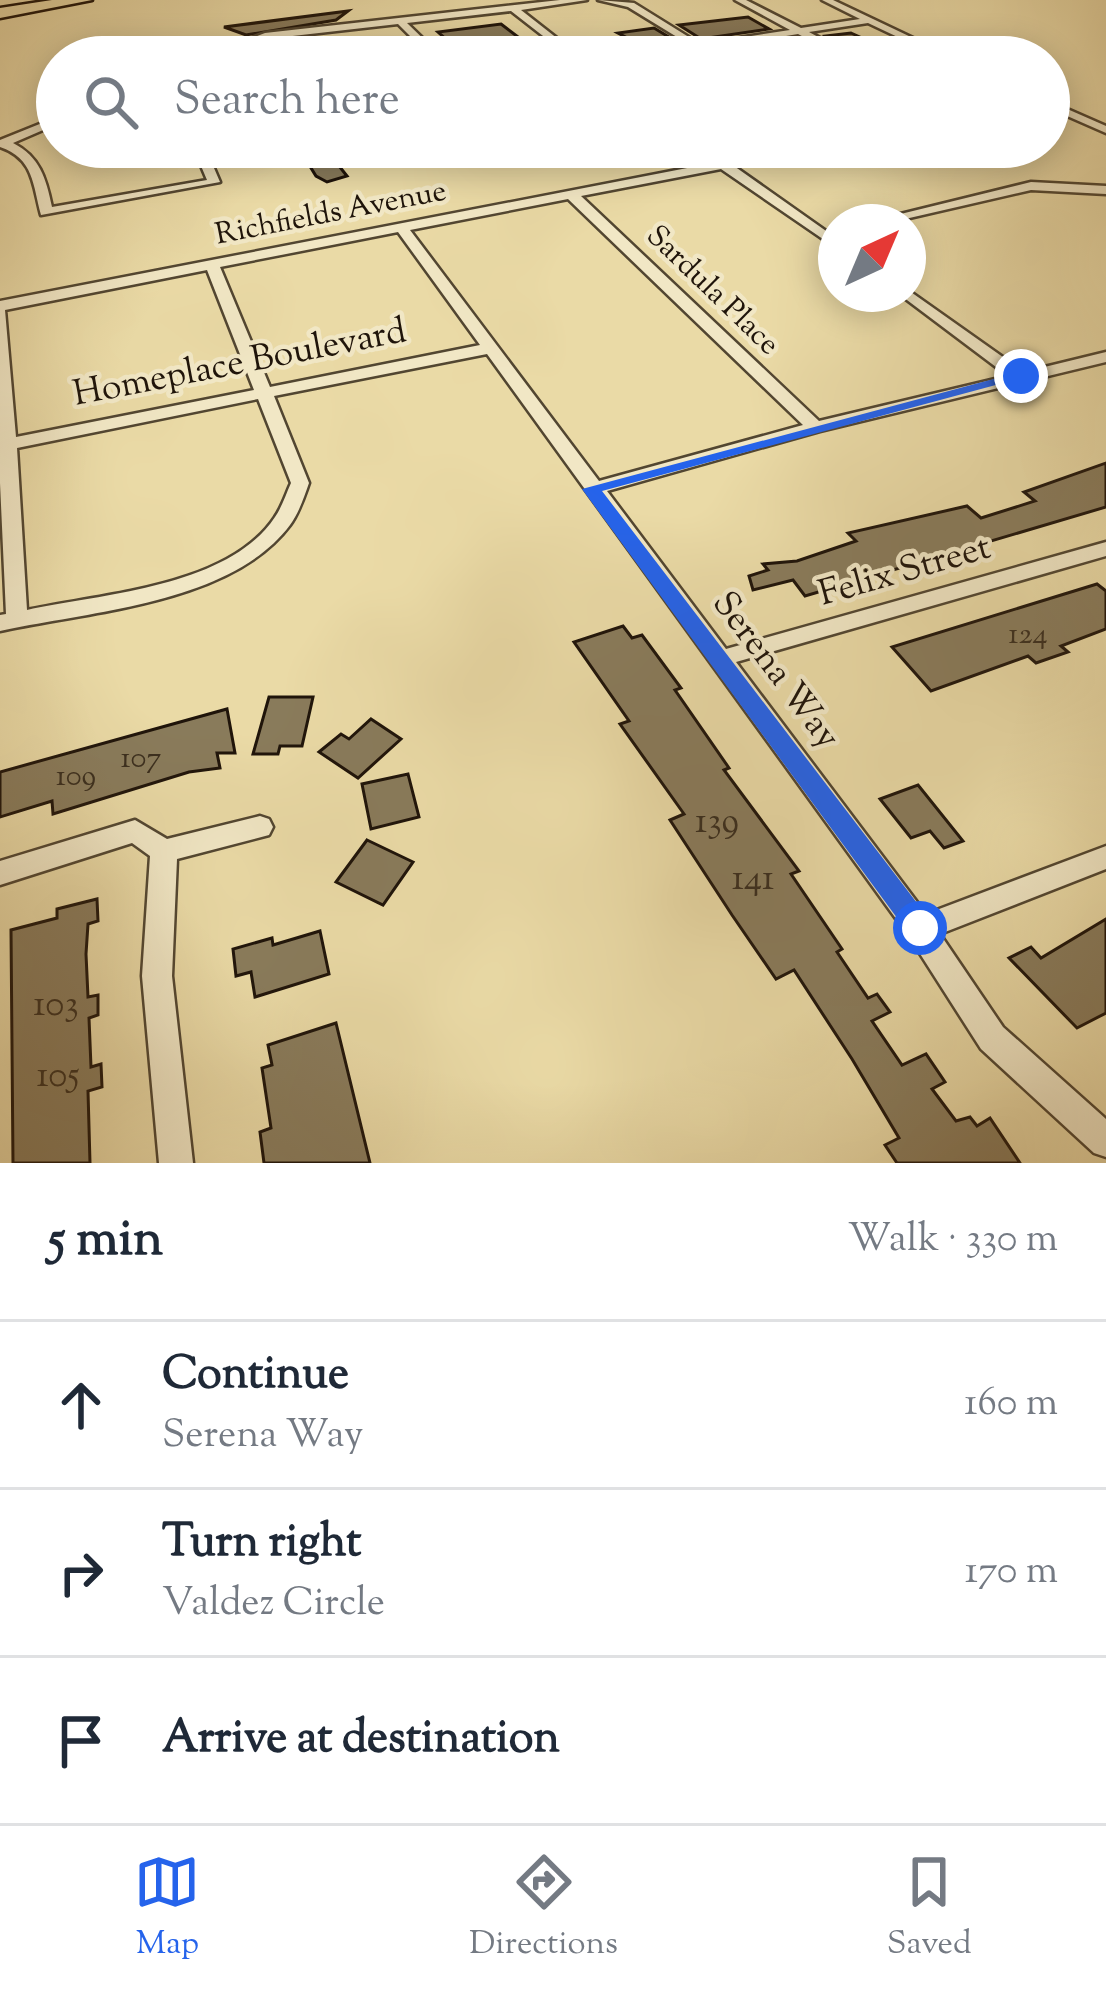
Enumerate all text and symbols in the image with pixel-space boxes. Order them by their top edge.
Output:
search box [36,36,1070,168]
icon: search [78,69,144,135]
text: Search here [174,70,400,135]
street label: Richfields Avenue [212,171,450,257]
north arrow [818,204,926,312]
street label: Sardula Place [635,216,789,366]
street label: Homeplace Boulevard [69,306,411,422]
route end [994,349,1048,403]
street label: Felix Street [813,523,997,621]
street label: Serena Way [698,581,852,761]
house number: 124 [1008,614,1048,657]
house number: 107 [121,738,161,781]
house number: 109 [56,756,96,799]
house number: 139 [695,797,739,849]
house number: 141 [732,854,774,906]
route start [893,901,947,955]
house number: 103 [33,980,79,1032]
house number: 105 [36,1051,80,1103]
text: 5 min [48,1205,163,1278]
text: Walk · 330 m [848,1213,1058,1269]
text: Continue [162,1344,349,1409]
icon: ahead [48,1372,114,1438]
text: 160 m [964,1377,1058,1433]
text: Serena Way [162,1409,363,1465]
text: Turn right [162,1512,361,1577]
icon: right [48,1540,114,1606]
text: 170 m [965,1545,1058,1601]
text: Valdez Circle [162,1577,385,1633]
icon: arrive [48,1708,114,1774]
text: Arrive at destination [162,1708,560,1773]
tab: Map [134,1849,200,1969]
tab: Directions [469,1849,618,1969]
tab: Saved [887,1849,972,1969]

